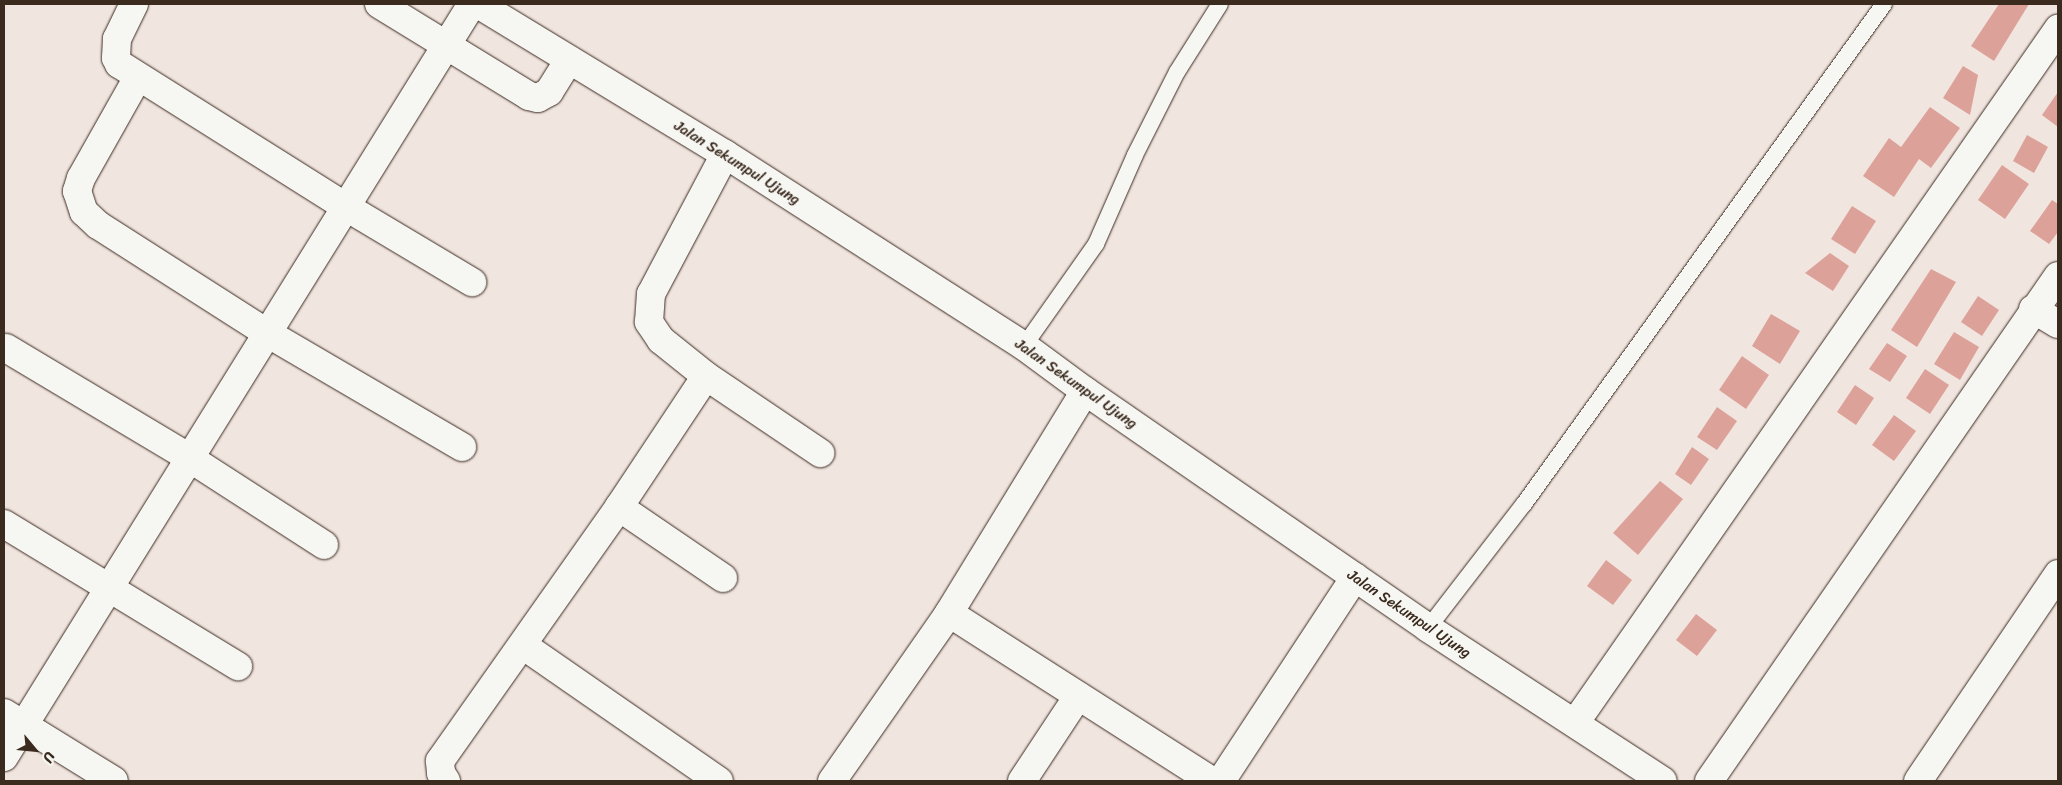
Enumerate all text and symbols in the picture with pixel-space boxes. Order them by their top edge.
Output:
street label: Jalan Sekumpul Ujung [670,117,804,209]
street label: Jalan Sekumpul Ujung [1011,335,1141,433]
street label: Jalan Sekumpul Ujung [1344,566,1474,662]
north arrow [10,725,60,775]
text: U [35,747,62,767]

